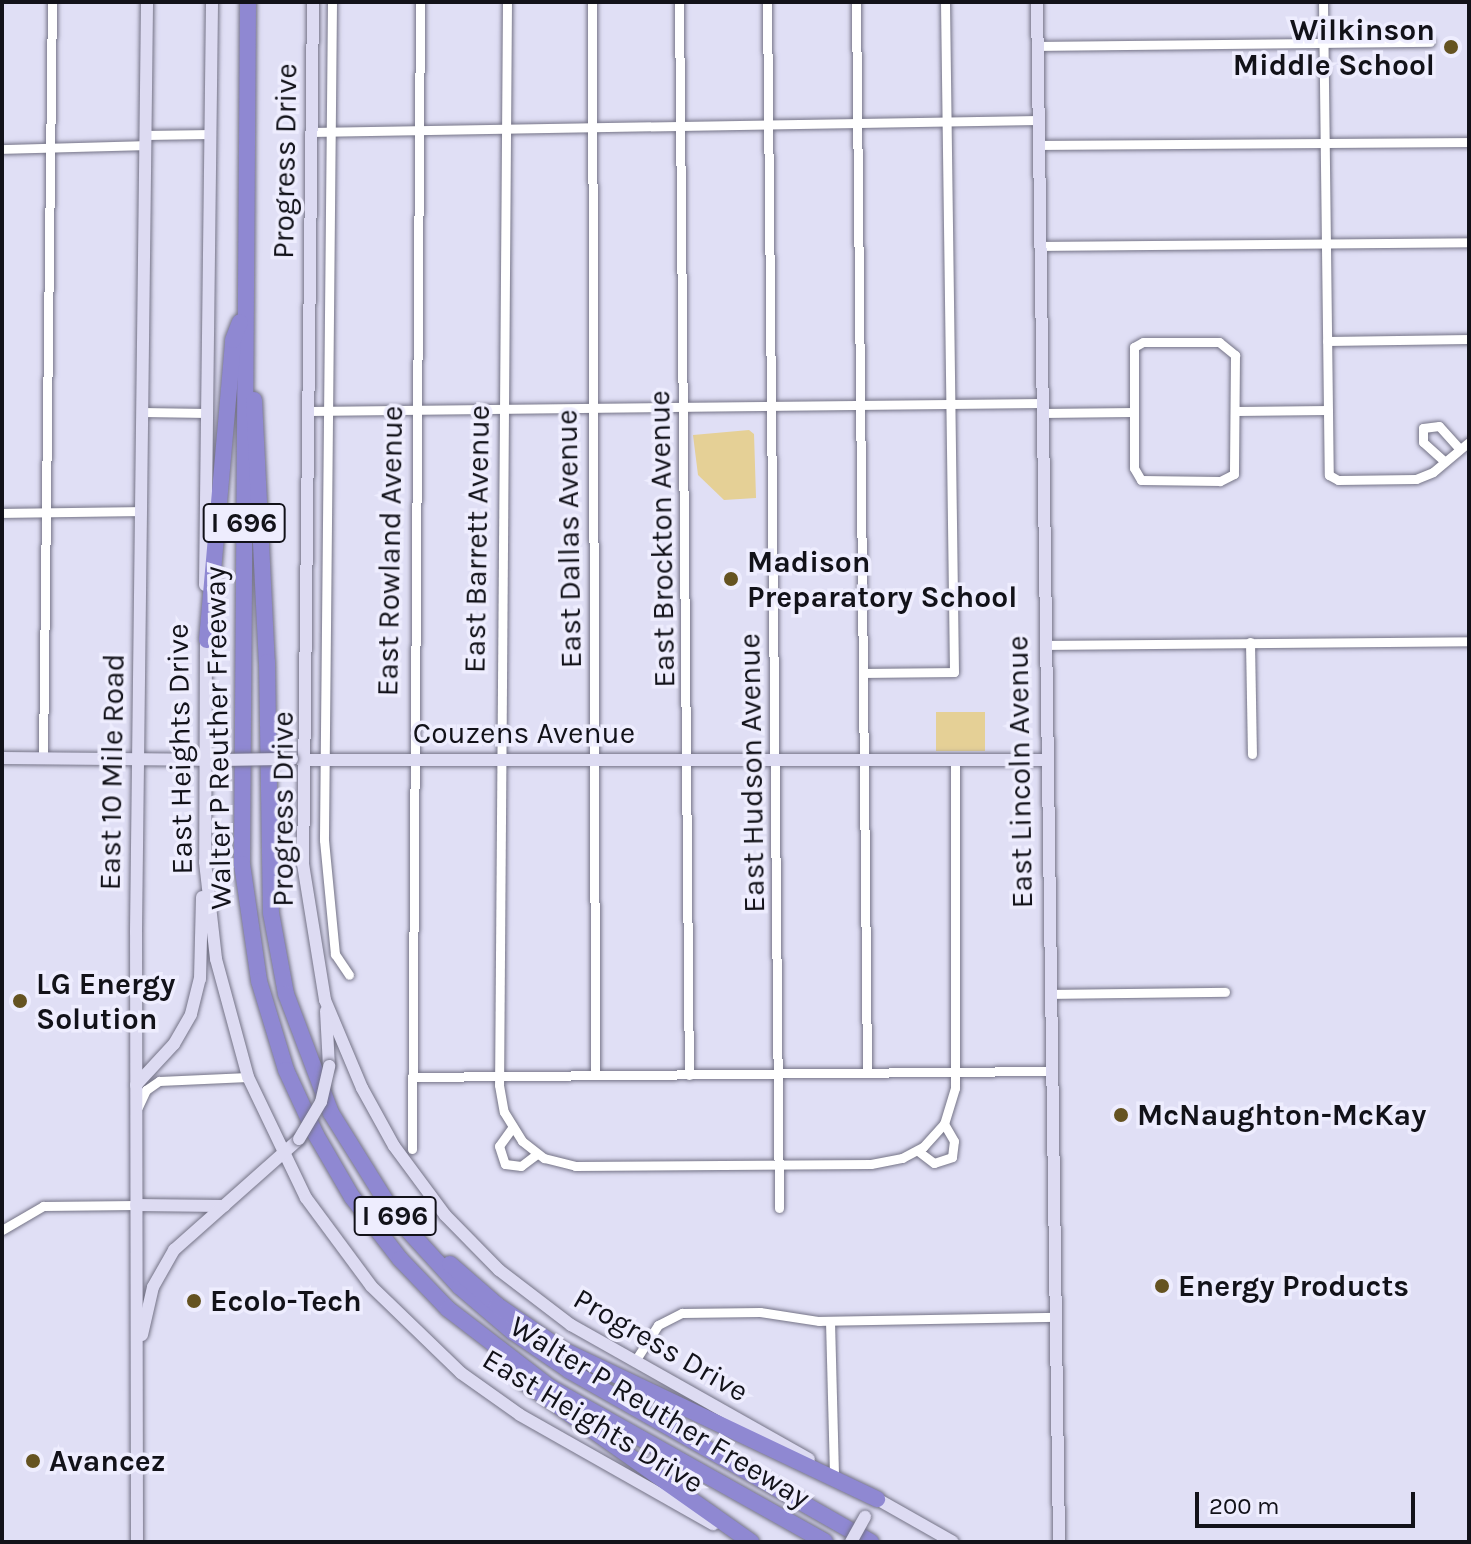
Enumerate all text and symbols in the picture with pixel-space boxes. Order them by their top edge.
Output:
place label: Wilkinson Middle School [1233,12,1435,82]
marker: Wilkinson Middle School [1442,38,1460,56]
street label: Progress Drive [265,63,305,259]
street label: East Brockton Avenue [641,390,683,688]
street label: East Rowland Avenue [369,405,411,697]
street label: East Barrett Avenue [457,405,497,673]
street label: East Dallas Avenue [549,409,589,669]
road number: I 696 [202,499,286,547]
place label: Madison Preparatory School [747,544,1017,614]
street label: Walter P Reuther Freeway [197,566,239,910]
marker: Madison Preparatory School [722,570,740,588]
street label: East Heights Drive [160,623,200,875]
street label: East Hudson Avenue [732,633,772,913]
street label: East Lincoln Avenue [1000,635,1040,909]
street label: East 10 Mile Road [92,653,132,891]
street label: Progress Drive [265,711,301,907]
street label: Couzens Avenue [413,715,635,751]
place label: LG Energy Solution [36,966,175,1036]
marker: LG Energy Solution [11,992,29,1010]
place label: McNaughton-McKay [1137,1097,1426,1133]
marker: McNaughton-McKay [1112,1106,1130,1124]
road number: I 696 [353,1192,437,1240]
place label: Energy Products [1178,1268,1409,1304]
marker: Energy Products [1153,1277,1171,1295]
street label: Progress Drive [567,1280,755,1410]
place label: Ecolo-Tech [210,1283,362,1319]
marker: Ecolo-Tech [185,1292,203,1310]
street label: Walter P Reuther Freeway [504,1308,816,1516]
street label: East Heights Drive [476,1341,710,1501]
place label: Avancez [49,1443,166,1479]
marker: Avancez [24,1452,42,1470]
scale bar [1199,1476,1419,1526]
text: 200 m [1209,1492,1280,1520]

